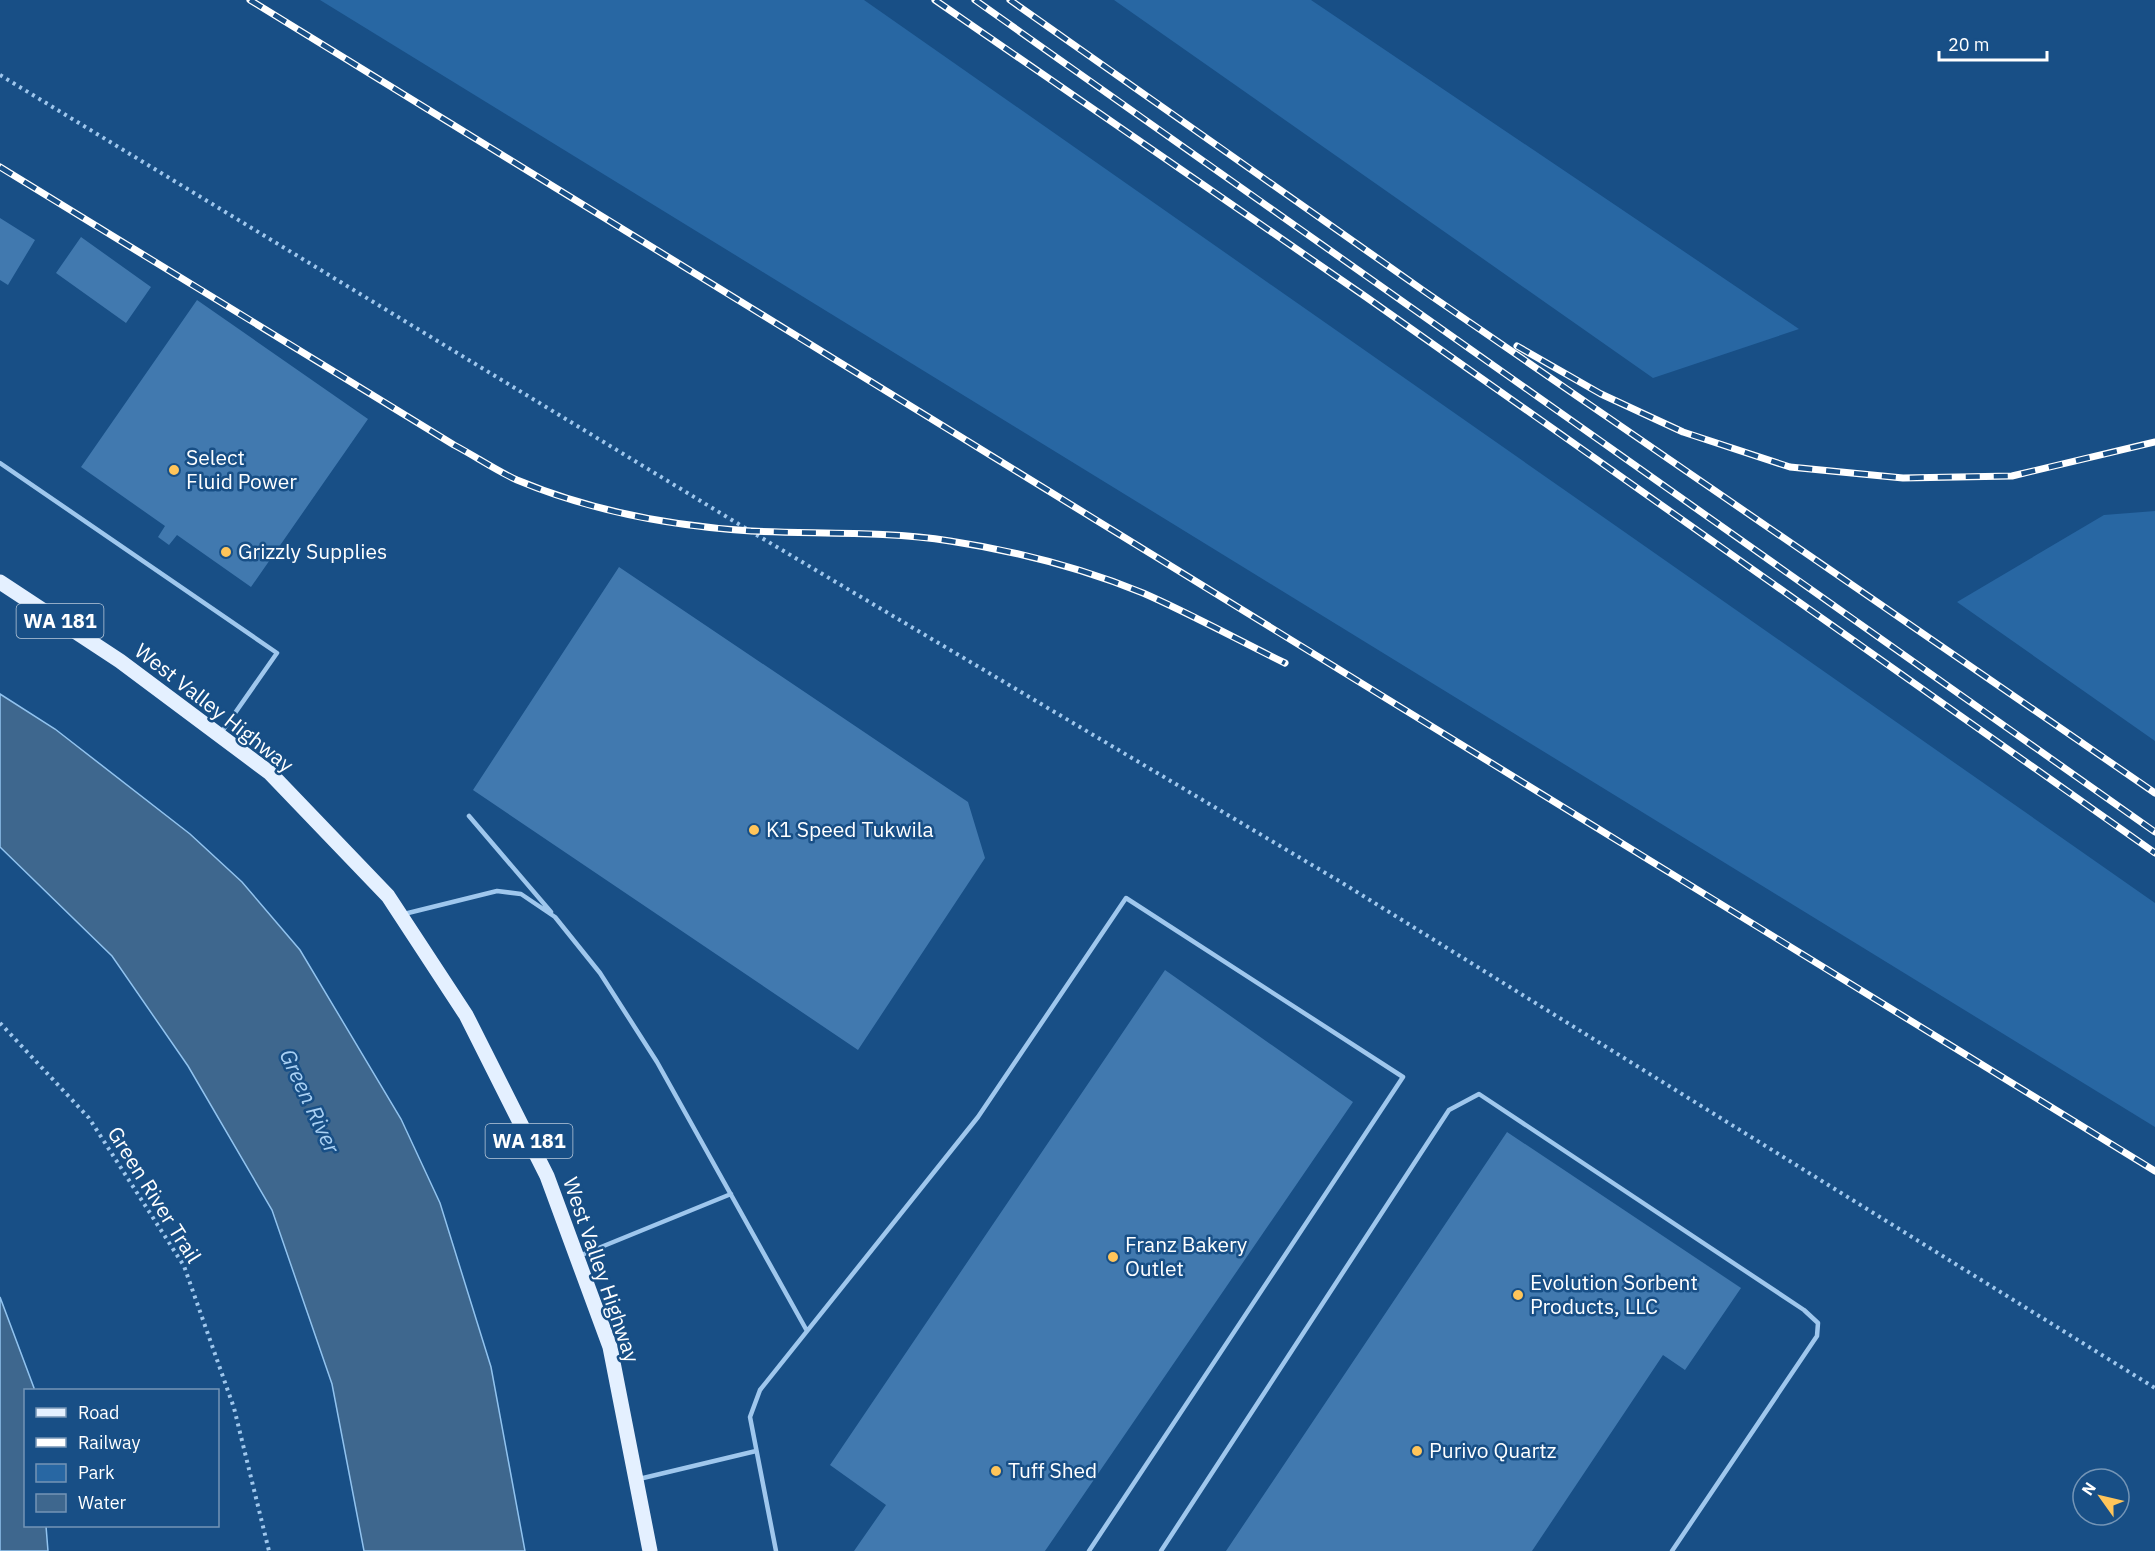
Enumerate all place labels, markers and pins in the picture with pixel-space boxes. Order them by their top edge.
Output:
place label: Select Fluid Power [186,443,297,495]
marker: Select Fluid Power [167,463,181,477]
place label: Grizzly Supplies [238,537,387,565]
marker: Grizzly Supplies [219,545,233,559]
place label: K1 Speed Tukwila [766,815,934,843]
marker: K1 Speed Tukwila [747,823,761,837]
place label: Franz Bakery Outlet [1125,1230,1248,1282]
marker: Franz Bakery Outlet [1106,1250,1120,1264]
place label: Evolution Sorbent Products, LLC [1530,1268,1698,1320]
marker: Evolution Sorbent Products, LLC [1511,1288,1525,1302]
place label: Purivo Quartz [1429,1436,1557,1464]
marker: Purivo Quartz [1410,1444,1424,1458]
place label: Tuff Shed [1008,1456,1097,1484]
marker: Tuff Shed [989,1464,1003,1478]

